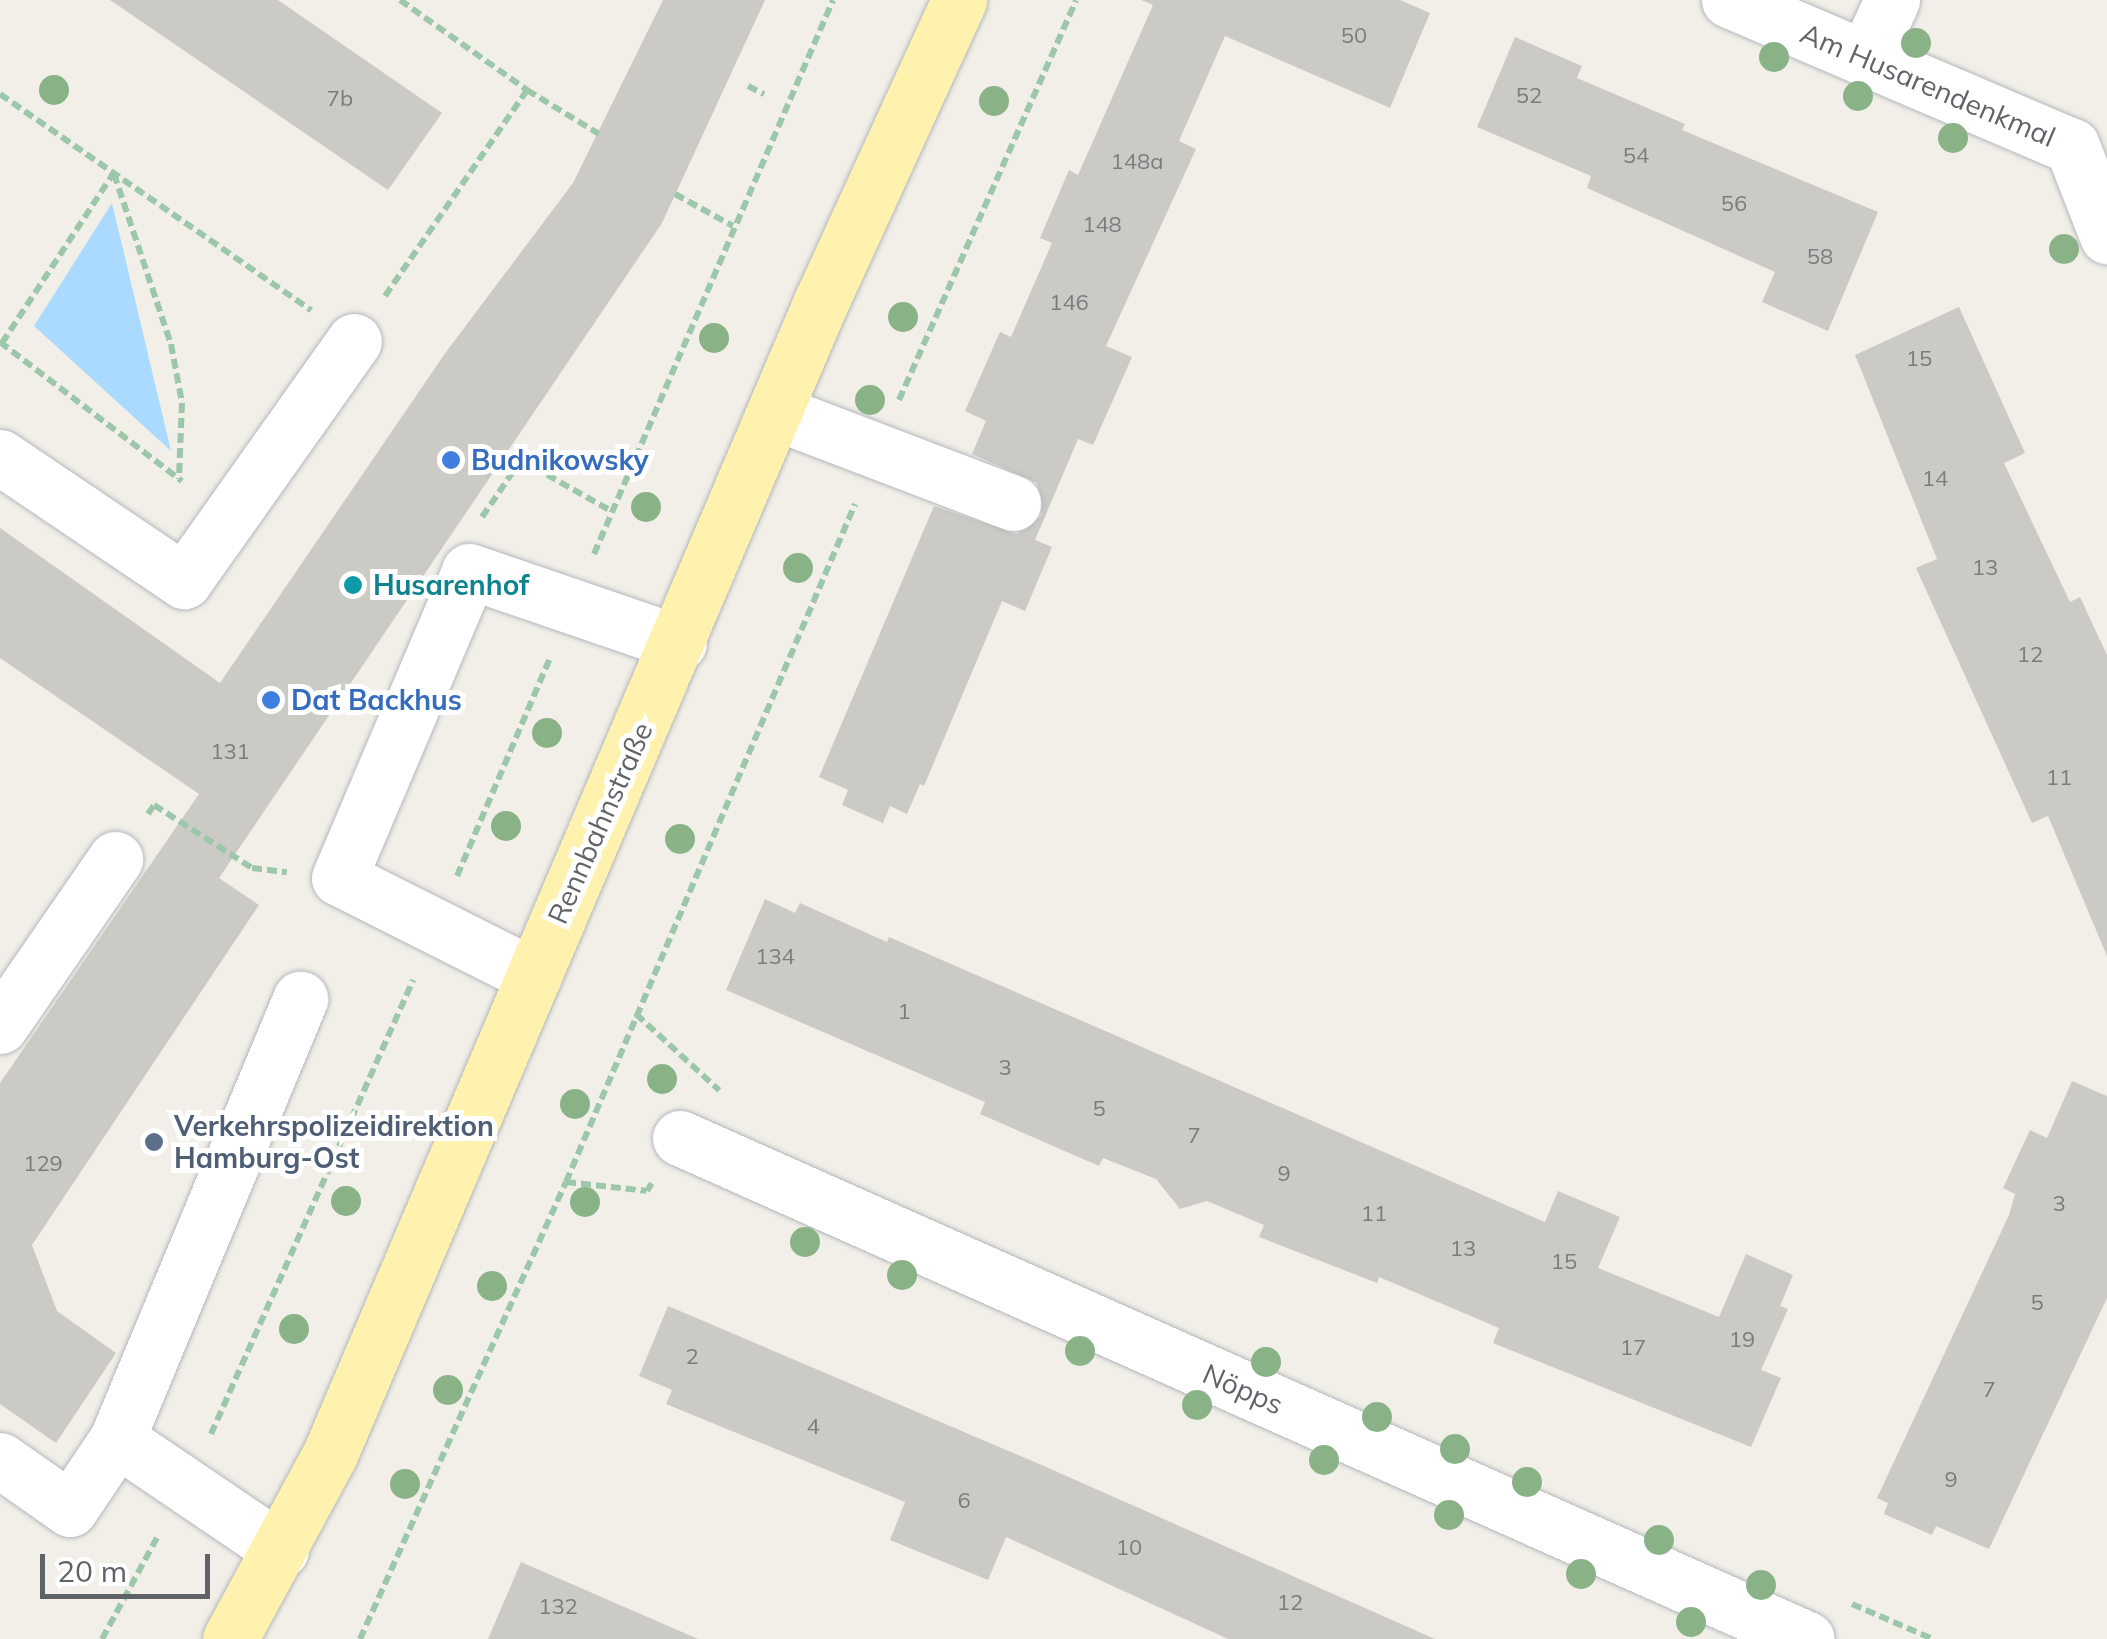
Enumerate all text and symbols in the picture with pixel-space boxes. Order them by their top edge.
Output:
street label: Am Husarendenkmal [1796,16,2060,154]
house number: 50 [1341,23,1367,49]
house number: 52 [1516,83,1542,109]
house number: 7b [327,86,353,112]
house number: 54 [1623,143,1649,169]
house number: 148a [1111,149,1163,175]
house number: 56 [1721,191,1747,217]
house number: 148 [1082,212,1122,238]
house number: 58 [1807,244,1833,270]
house number: 146 [1049,290,1089,316]
house number: 15 [1906,346,1932,372]
place label: Budnikowsky [471,443,649,477]
marker: Budnikowsky [440,449,462,471]
house number: 14 [1922,466,1948,492]
house number: 13 [1972,555,1998,581]
place label: Husarenhof [373,568,529,602]
marker: Husarenhof [342,574,364,596]
house number: 12 [2017,642,2043,668]
place label: Dat Backhus [291,683,462,717]
marker: Dat Backhus [260,689,282,711]
street label: Rennbahnstraße [541,717,659,929]
house number: 131 [210,739,250,765]
house number: 11 [2046,765,2072,791]
house number: 134 [755,944,795,970]
house number: 1 [897,999,911,1025]
house number: 3 [998,1055,1012,1081]
house number: 5 [1092,1096,1106,1122]
place label: Verkehrspolizeidirektion Hamburg-Ost [174,1109,494,1175]
house number: 7 [1187,1123,1201,1149]
marker: Verkehrspolizeidirektion Hamburg-Ost [143,1131,165,1153]
house number: 129 [23,1151,63,1177]
house number: 9 [1277,1161,1291,1187]
house number: 3 [2052,1191,2066,1217]
house number: 11 [1361,1201,1387,1227]
house number: 13 [1450,1236,1476,1262]
house number: 15 [1551,1249,1577,1275]
house number: 5 [2030,1290,2044,1316]
house number: 19 [1729,1327,1755,1353]
house number: 17 [1620,1335,1646,1361]
house number: 2 [685,1344,699,1370]
street label: Nöpps [1198,1356,1288,1422]
house number: 7 [1982,1377,1996,1403]
house number: 4 [806,1414,820,1440]
house number: 9 [1944,1467,1958,1493]
house number: 6 [957,1488,971,1514]
scale bar [45,1534,215,1596]
house number: 10 [1116,1535,1142,1561]
text: 20 m [57,1552,127,1590]
house number: 12 [1277,1590,1303,1616]
house number: 132 [538,1594,578,1620]

